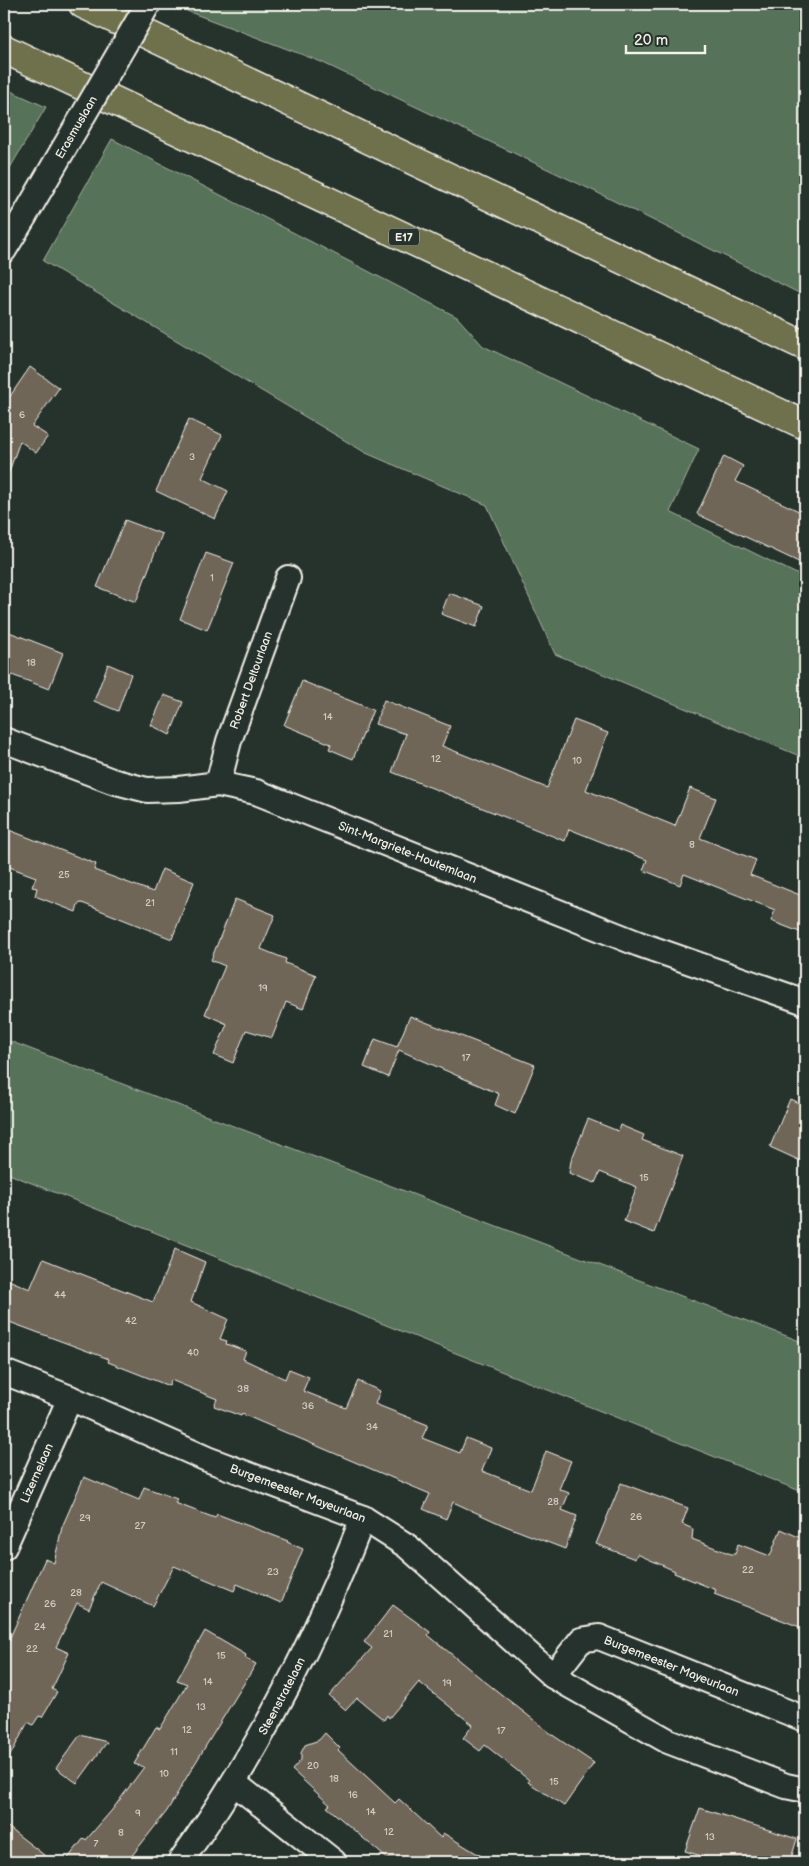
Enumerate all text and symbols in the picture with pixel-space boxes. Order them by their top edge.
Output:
scale bar [626,22,705,54]
text: 20 m [634,31,668,50]
street label: Erasmuslaan [52,93,101,161]
road number: E17 [389,228,419,246]
house number: 6 [19,409,25,421]
house number: 3 [189,451,195,463]
house number: 1 [210,572,214,584]
street label: Robert Deltourlaan [226,629,276,731]
house number: 18 [26,657,36,669]
house number: 14 [323,711,333,723]
house number: 12 [431,753,441,765]
house number: 10 [572,755,582,767]
street label: Sint-Margriete-Houtemlaan [336,818,479,887]
house number: 8 [689,839,695,851]
house number: 25 [58,869,70,881]
house number: 21 [145,897,155,909]
house number: 19 [258,982,268,994]
house number: 17 [462,1052,470,1064]
house number: 15 [639,1172,649,1184]
house number: 44 [54,1289,66,1301]
house number: 42 [125,1315,137,1327]
house number: 40 [187,1347,199,1359]
house number: 38 [237,1383,249,1395]
house number: 36 [302,1400,314,1412]
house number: 34 [366,1421,378,1433]
street label: Lizernelaan [17,1441,57,1505]
street label: Burgemeester Mayeurlaan [228,1461,368,1526]
house number: 28 [547,1496,559,1508]
house number: 26 [630,1511,642,1523]
house number: 29 [79,1512,91,1524]
house number: 27 [135,1520,145,1532]
house number: 22 [742,1564,754,1576]
house number: 23 [267,1566,279,1578]
house number: 28 [70,1587,82,1599]
house number: 26 [44,1598,56,1610]
house number: 24 [34,1621,46,1633]
house number: 21 [383,1628,393,1640]
street label: Burgemeester Mayeurlaan [602,1632,742,1700]
house number: 22 [26,1643,38,1655]
house number: 15 [216,1650,226,1662]
street label: Steenstratelaan [255,1655,309,1737]
house number: 14 [203,1676,213,1688]
house number: 19 [442,1677,452,1689]
house number: 13 [196,1701,206,1713]
house number: 12 [182,1724,192,1736]
house number: 17 [497,1725,505,1737]
house number: 11 [170,1746,178,1758]
house number: 20 [307,1760,319,1772]
house number: 10 [159,1768,169,1780]
house number: 18 [329,1773,339,1785]
house number: 15 [549,1776,559,1788]
house number: 16 [348,1789,358,1801]
house number: 14 [366,1806,376,1818]
house number: 9 [135,1807,141,1819]
house number: 12 [384,1826,394,1838]
house number: 8 [118,1827,124,1839]
house number: 13 [705,1831,715,1843]
house number: 7 [94,1838,99,1850]

